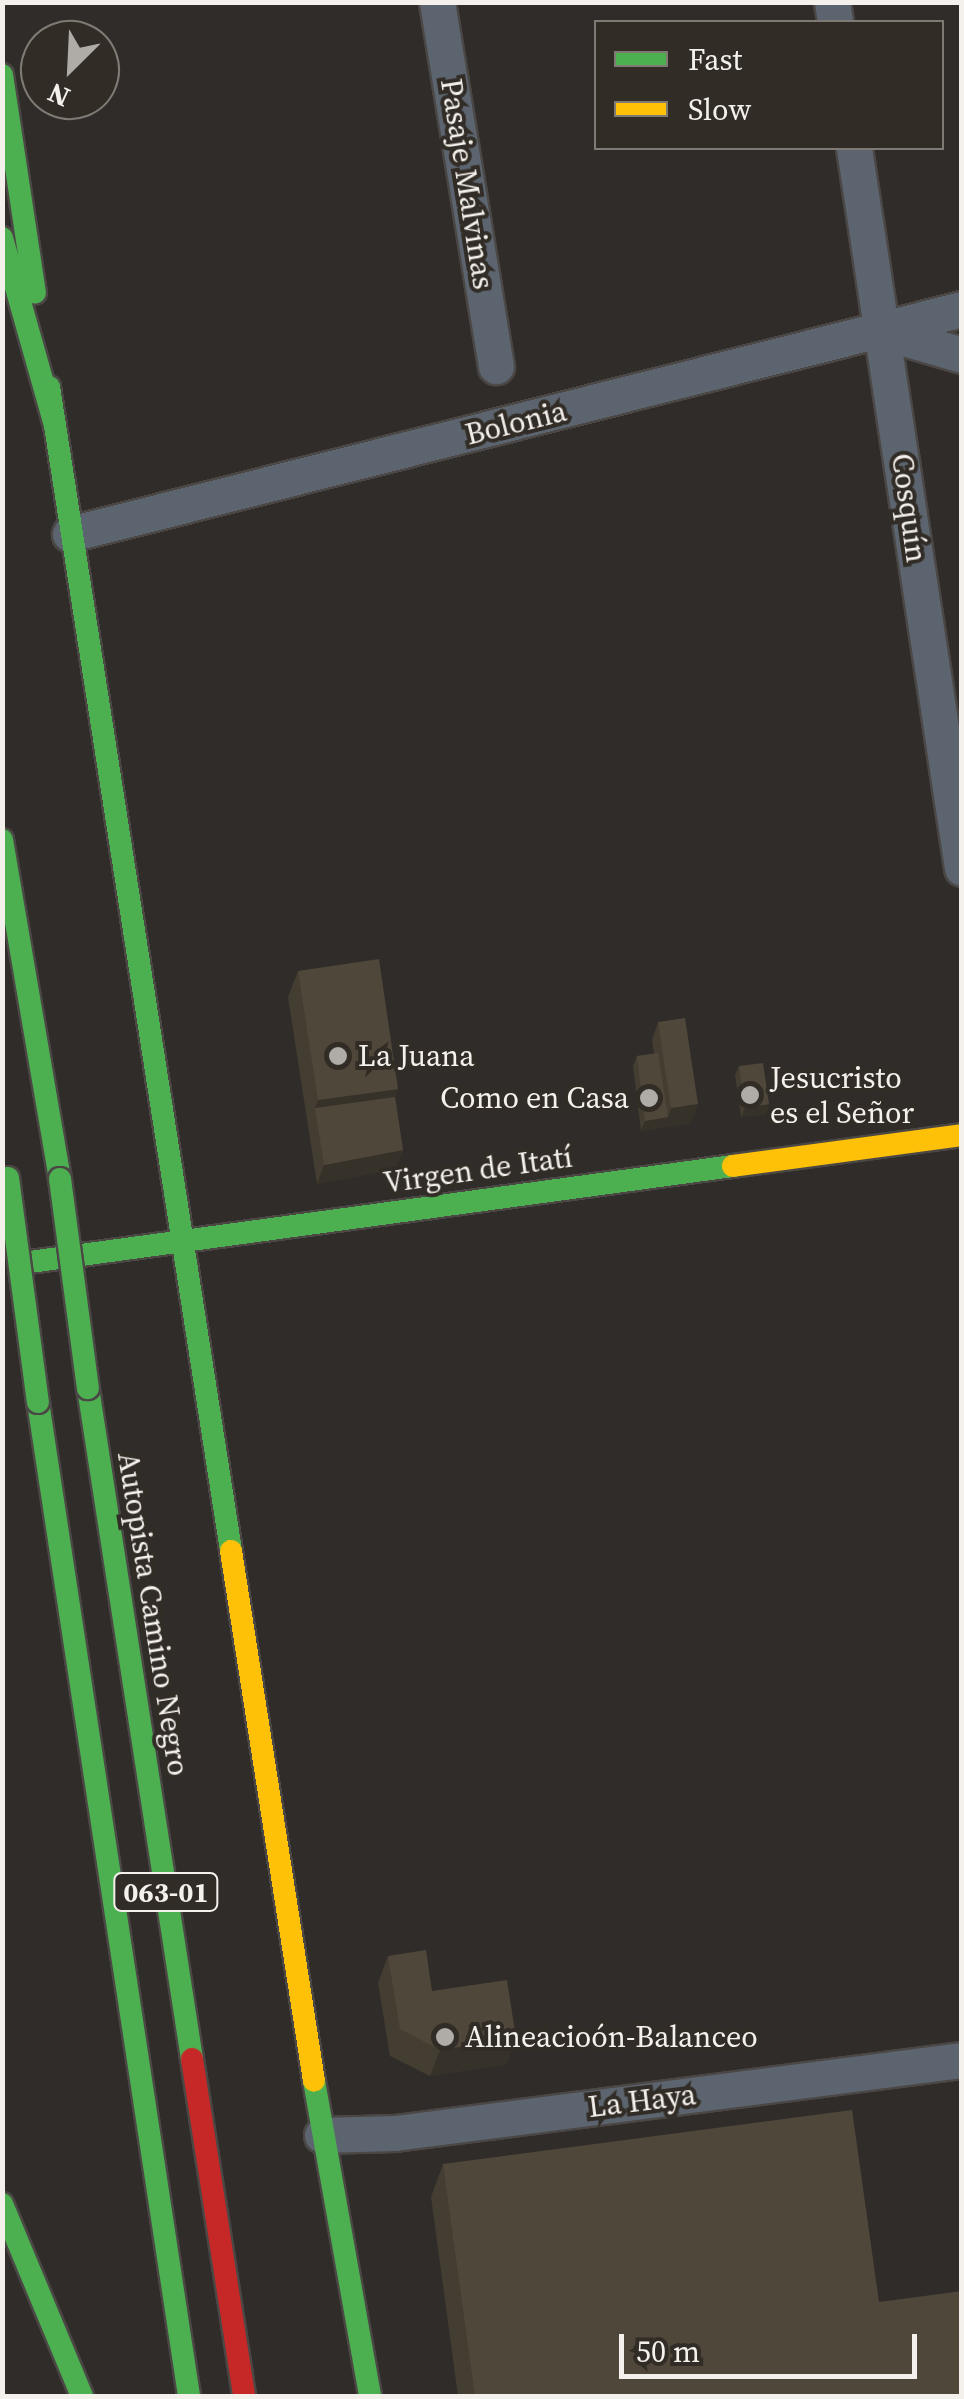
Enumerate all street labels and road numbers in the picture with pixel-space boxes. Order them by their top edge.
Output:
street label: Pasaje Malvinas [433,76,501,292]
street label: Bolonia [462,393,570,453]
street label: Cosquín [884,451,934,565]
street label: Virgen de Itatí [381,1139,575,1201]
street label: Autopista Camino Negro [110,1450,196,1778]
road number: 063-01 [111,1869,221,1915]
street label: La Haya [586,2077,698,2125]

